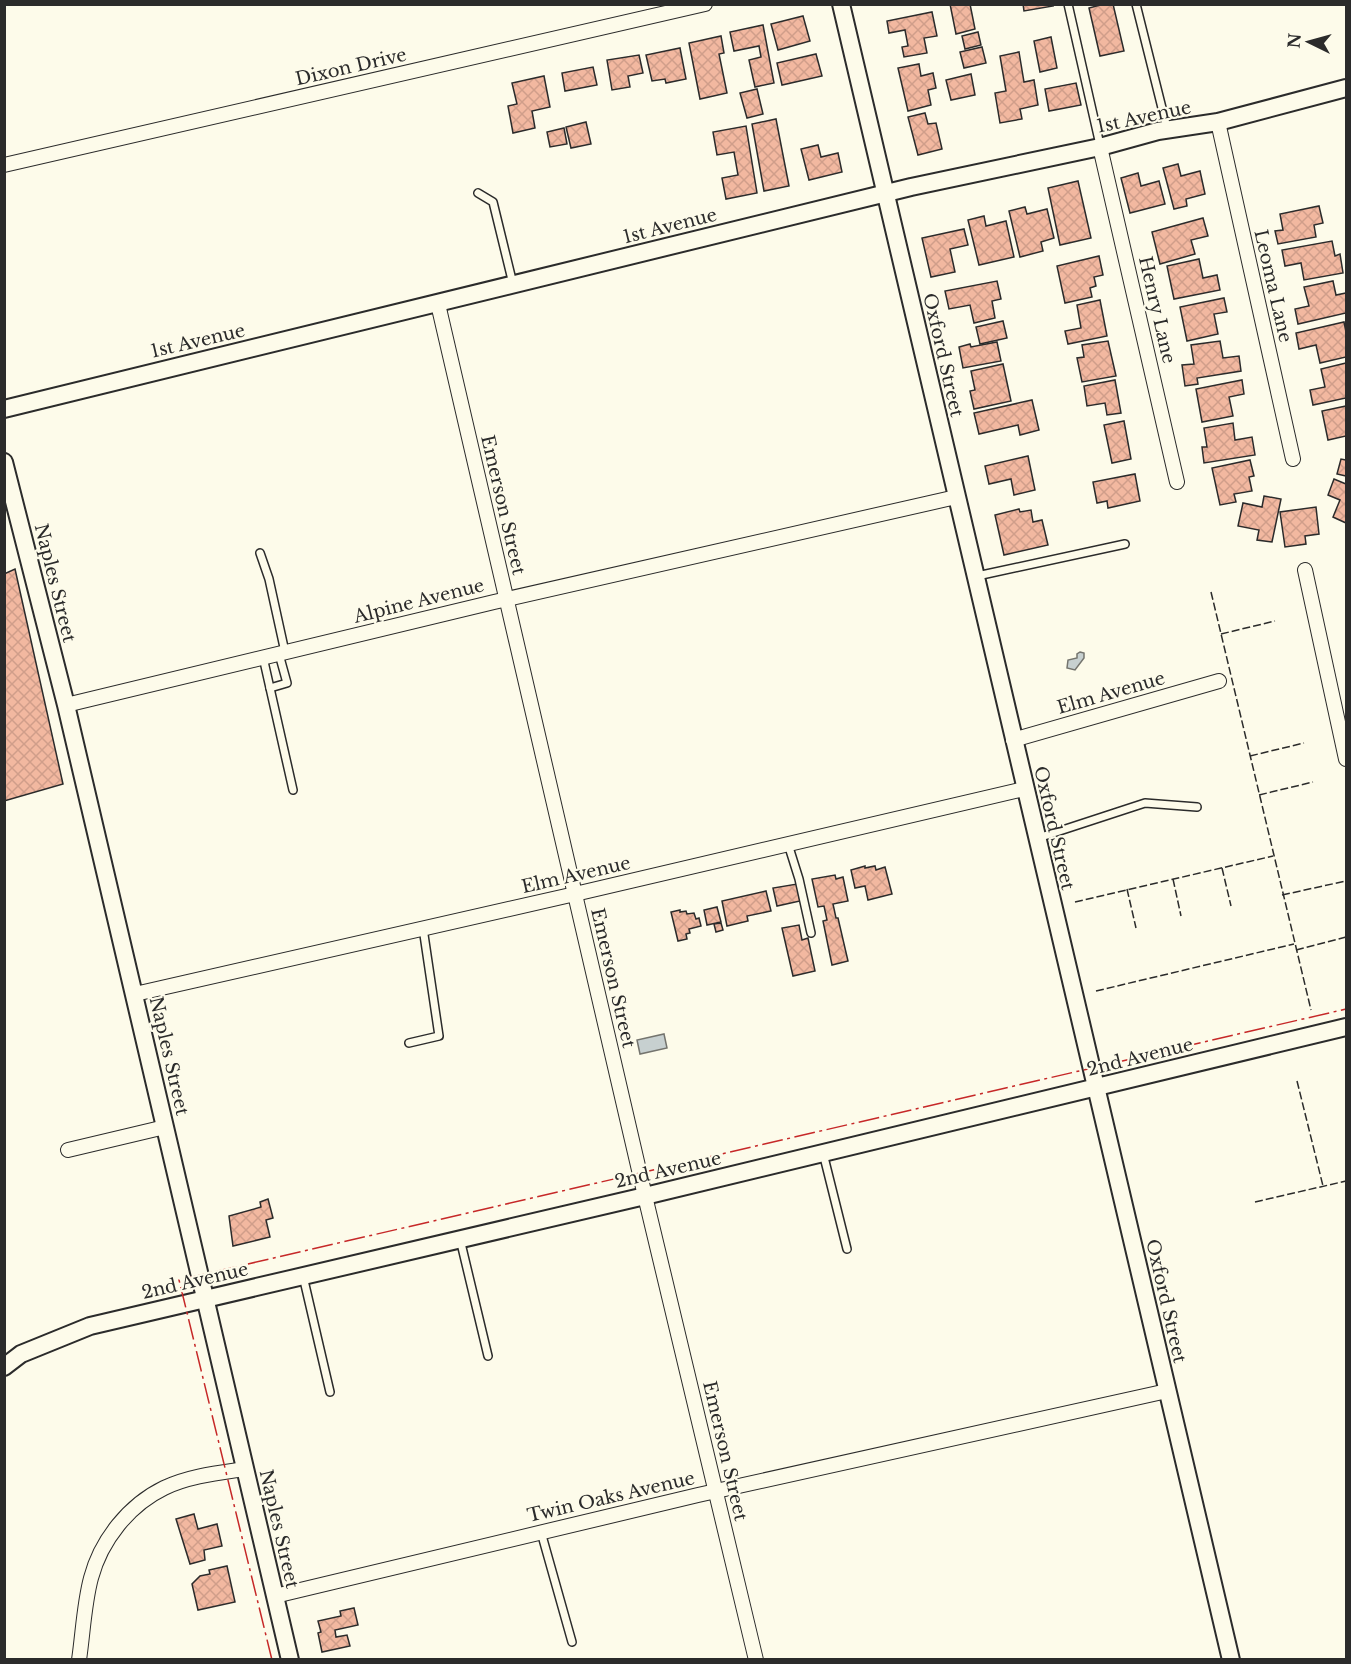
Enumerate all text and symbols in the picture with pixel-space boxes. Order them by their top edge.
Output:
north arrow [1279,12,1339,72]
text: N [1283,32,1305,49]
street label: Dixon Drive [293,44,409,90]
street label: 1st Avenue [1095,96,1193,138]
street label: 1st Avenue [621,204,719,248]
street label: Leoma Lane [1249,227,1297,345]
street label: Henry Lane [1134,254,1180,366]
street label: Oxford Street [918,291,968,419]
street label: 1st Avenue [149,319,247,363]
street label: Emerson Street [476,433,530,577]
street label: Naples Street [30,521,80,645]
street label: Alpine Avenue [350,574,487,628]
street label: Elm Avenue [1055,667,1167,719]
street label: Oxford Street [1029,764,1079,892]
street label: Elm Avenue [519,852,633,898]
street label: Emerson Street [586,906,640,1050]
street label: Naples Street [145,994,193,1118]
street label: 2nd Avenue [1085,1033,1195,1081]
street label: 2nd Avenue [613,1147,723,1193]
street label: Oxford Street [1141,1237,1191,1365]
street label: 2nd Avenue [140,1258,250,1304]
street label: Emerson Street [698,1379,752,1523]
street label: Naples Street [255,1467,303,1591]
street label: Twin Oaks Avenue [525,1467,697,1527]

